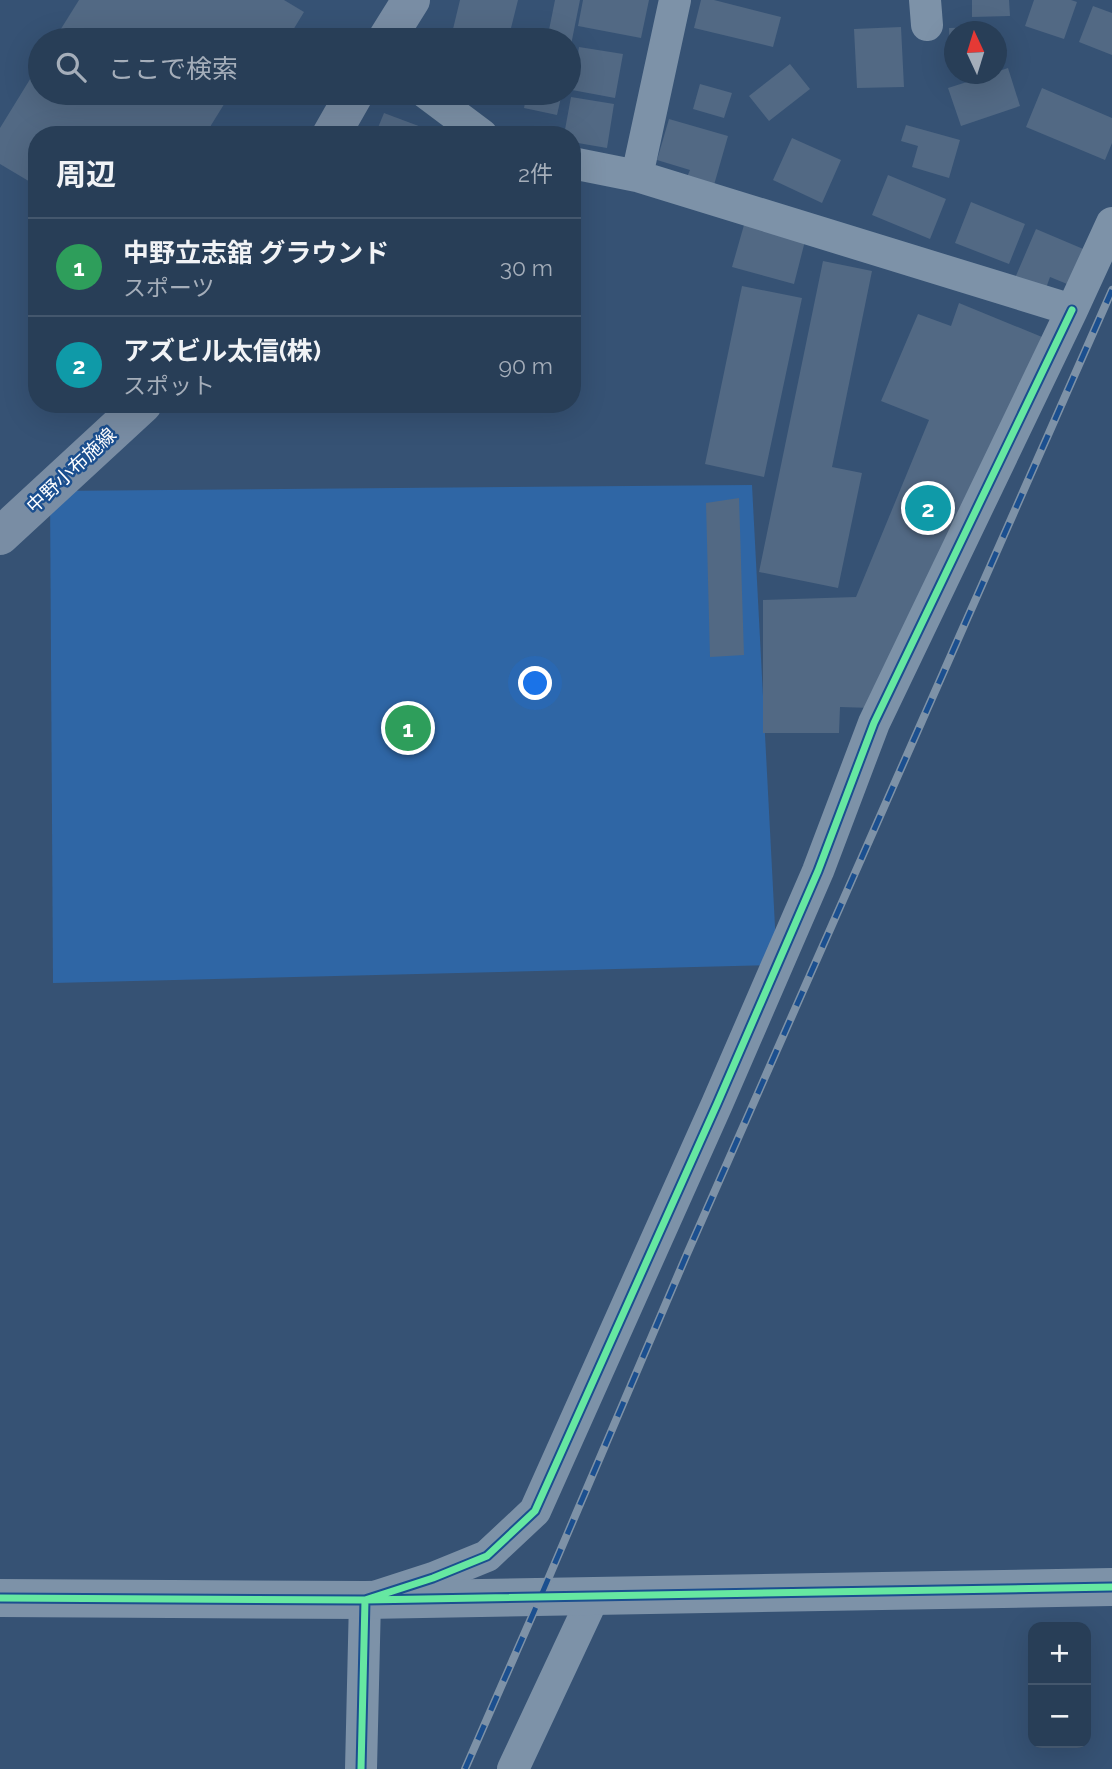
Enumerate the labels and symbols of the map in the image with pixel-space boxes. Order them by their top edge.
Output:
north arrow [944,21,1007,84]
street label: 中野小布施線 [22,423,120,517]
pin: 2 [905,482,951,534]
your location [518,666,552,700]
pin: 1 [385,702,431,754]

